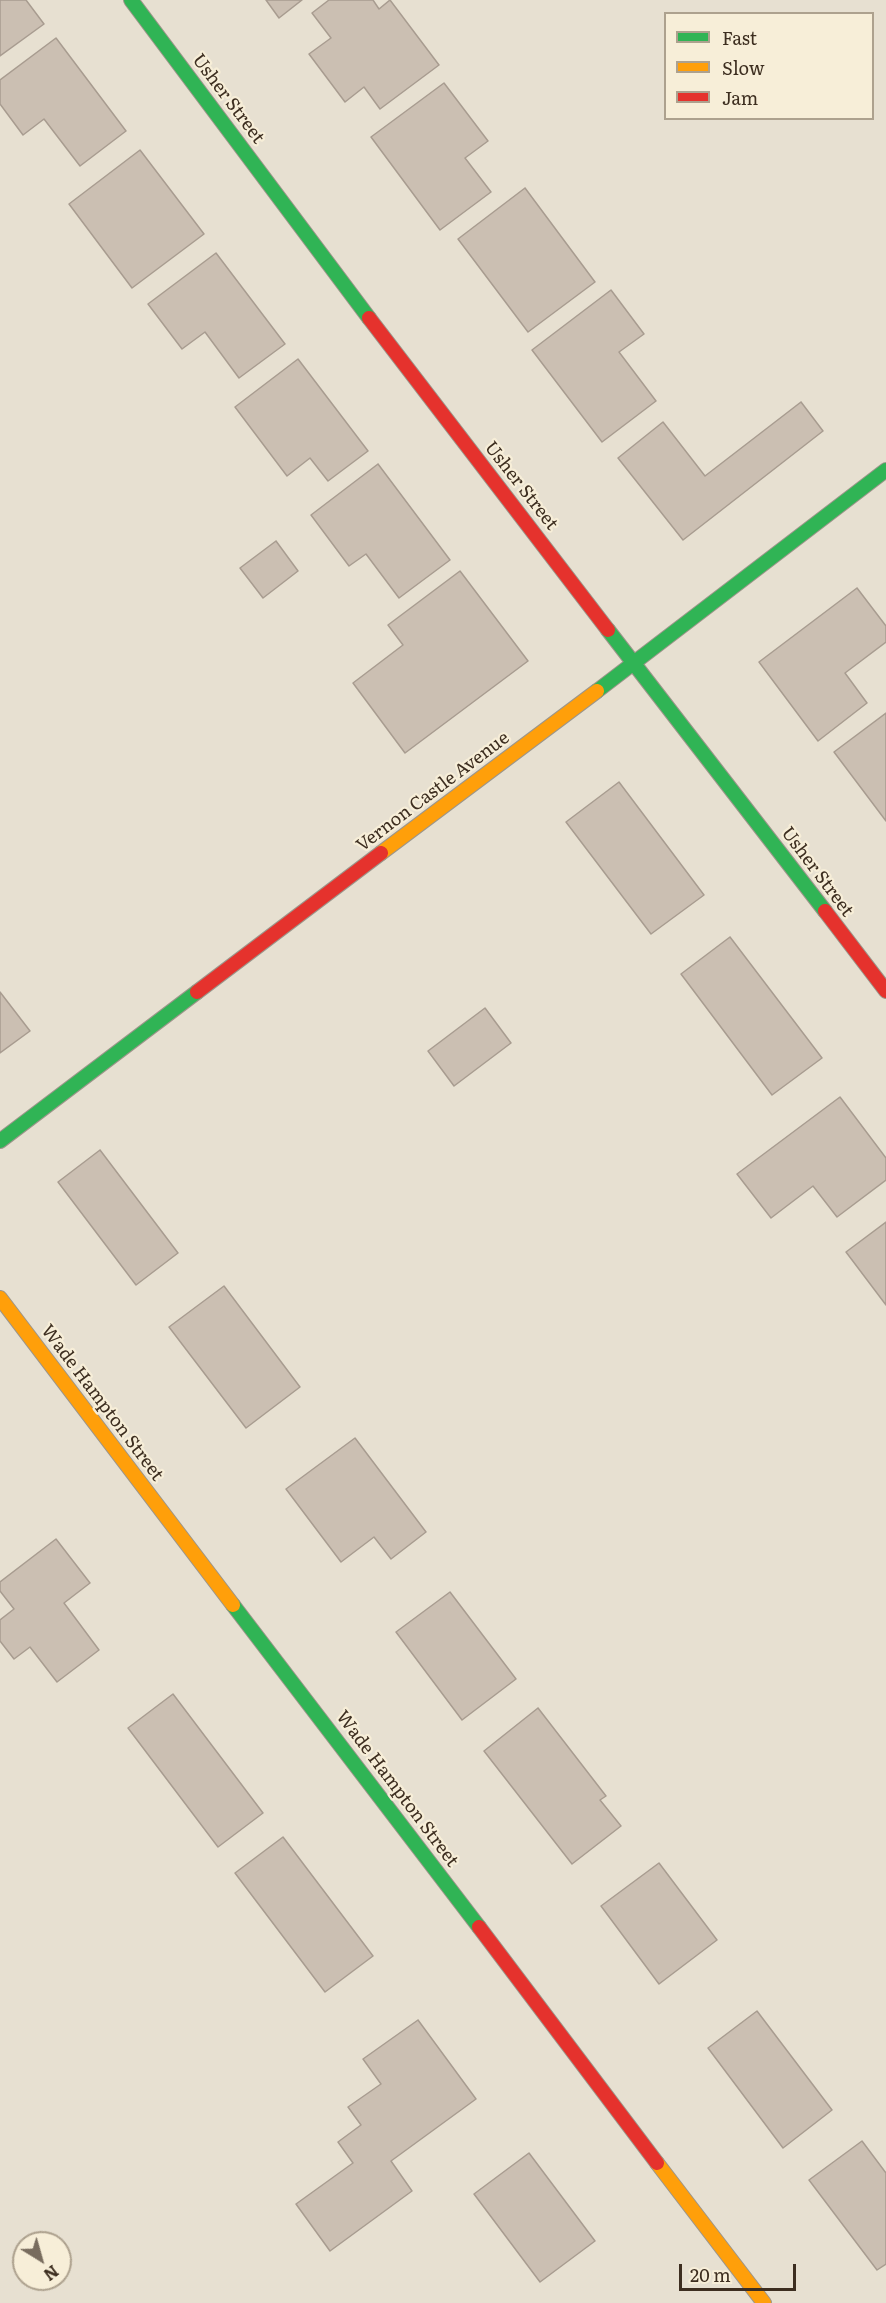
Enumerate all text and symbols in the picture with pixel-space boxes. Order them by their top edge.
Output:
legend [664,12,874,120]
text: Fast [722,24,757,51]
street label: Usher Street [187,50,269,148]
text: Slow [722,54,764,81]
text: Jam [722,84,758,111]
street label: Usher Street [480,437,562,535]
street label: Vernon Castle Avenue [352,727,514,857]
street label: Usher Street [776,823,858,921]
street label: Wade Hampton Street [36,1321,168,1485]
street label: Wade Hampton Street [331,1707,463,1871]
north arrow [12,2231,72,2291]
scale bar [682,2252,799,2290]
text: N [39,2260,64,2287]
text: 20 m [690,2261,731,2288]

